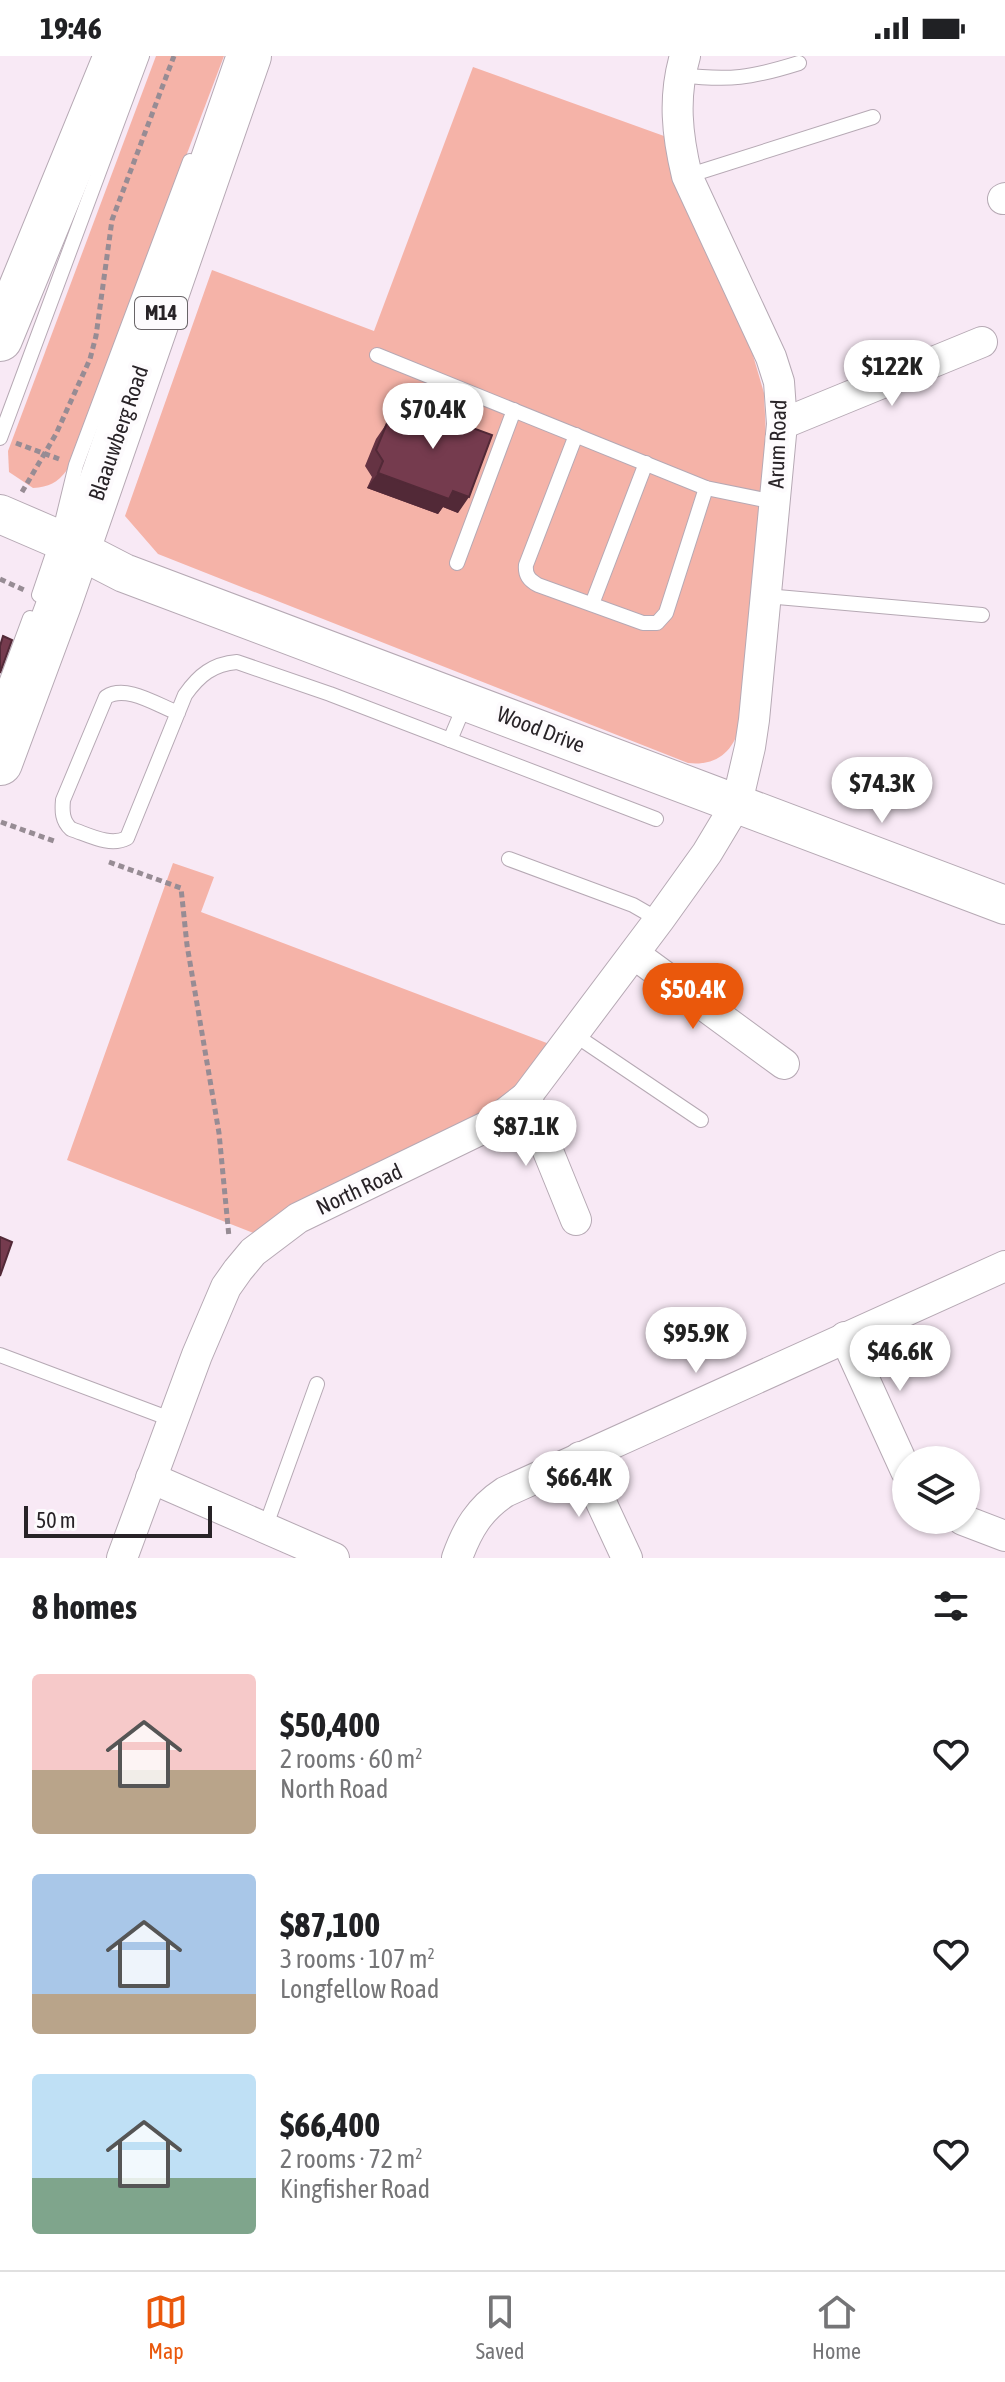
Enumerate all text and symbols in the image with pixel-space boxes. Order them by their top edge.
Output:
text: 19:46 [40,11,102,45]
road number: M14 [135,297,187,329]
pin: $122K [836,340,948,408]
text: $122K [862,351,922,381]
street label: Blaauwberg Road [83,362,153,504]
pin: $70.4K [368,383,498,451]
text: $70.4K [401,394,465,424]
street label: Arum Road [762,399,792,489]
street label: Wood Drive [493,700,589,758]
pin: $74.3K [817,757,947,825]
text: $74.3K [850,768,914,798]
pin: $50.4K [628,963,758,1031]
text: $50.4K [661,974,725,1004]
pin: $87.1K [461,1100,591,1168]
text: $87.1K [494,1111,558,1141]
street label: North Road [312,1158,406,1220]
pin: $95.9K [631,1307,761,1375]
text: $95.9K [664,1318,728,1348]
pin: $46.6K [835,1325,965,1393]
text: $46.6K [868,1336,932,1366]
map controls [892,1446,980,1534]
button: layers [892,1446,980,1534]
pin: $66.4K [514,1451,644,1519]
text: $66.4K [547,1462,611,1492]
scale bar [24,1502,212,1538]
text: 50 m [36,1507,76,1533]
icon: filters [929,1584,973,1628]
text: 8 homes [32,1587,137,1626]
text: $50,400 [280,1705,380,1744]
icon: home [96,1706,192,1802]
icon: heart [929,1732,973,1776]
text: 2 rooms · 60 m² [280,1744,422,1774]
text: North Road [280,1774,388,1804]
text: $87,100 [280,1905,380,1944]
icon: home [96,1906,192,2002]
icon: heart [929,1932,973,1976]
text: 3 rooms · 107 m² [280,1944,435,1974]
text: Longfellow Road [280,1974,439,2004]
text: $66,400 [280,2105,380,2144]
icon: home [96,2106,192,2202]
icon: heart [929,2132,973,2176]
text: 2 rooms · 72 m² [280,2144,422,2174]
text: Kingfisher Road [280,2174,430,2204]
tab: Map [144,2290,188,2364]
tab: Saved [476,2290,524,2364]
tab: Home [812,2290,861,2364]

